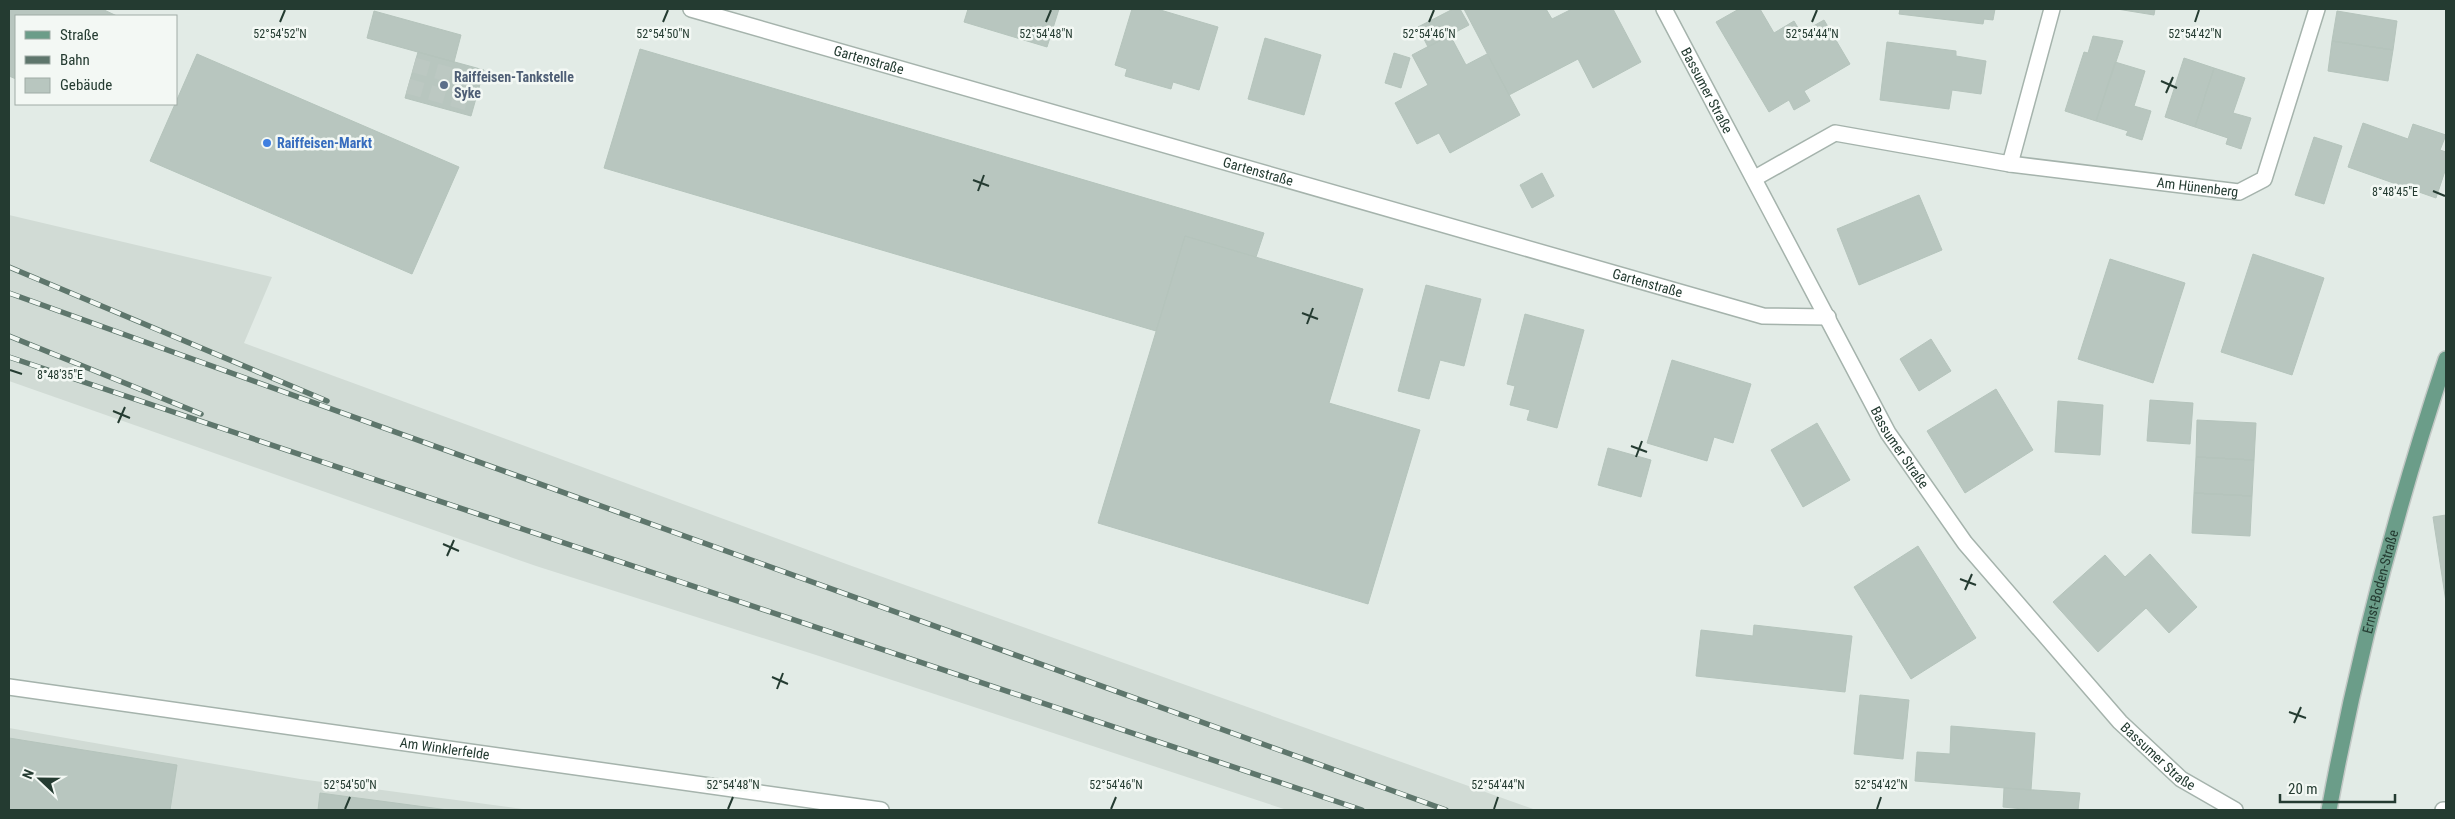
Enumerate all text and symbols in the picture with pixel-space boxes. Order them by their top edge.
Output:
legend [15,15,178,105]
text: Straße [60,26,99,44]
text: 52°54'52"N [253,27,307,41]
text: 52°54'50"N [636,27,690,41]
text: 52°54'48"N [1019,27,1073,41]
text: 52°54'46"N [1402,27,1456,41]
text: 52°54'44"N [1785,27,1839,41]
text: 52°54'42"N [2168,27,2222,41]
street label: Gartenstraße [832,42,906,78]
street label: Bassumer Straße [1678,45,1736,136]
text: Bahn [60,51,90,69]
place label: Raiffeisen-Tankstelle Syke [454,69,574,101]
text: Gebäude [60,76,112,94]
marker: Raiffeisen-Tankstelle Syke [438,79,450,91]
place label: Raiffeisen-Markt [277,135,372,151]
marker: Raiffeisen-Markt [261,137,273,149]
street label: Gartenstraße [1221,154,1296,189]
street label: Am Hünenberg [2156,174,2239,200]
text: 8°48'45"E [2372,185,2418,199]
street label: Gartenstraße [1611,265,1685,301]
text: 8°48'35"E [37,368,83,382]
street label: Bassumer Straße [1867,404,1933,492]
street label: Ernst-Boden-Straße [2359,528,2402,635]
street label: Bassumer Straße [2118,719,2199,794]
street label: Am Winklerfelde [399,734,491,763]
north arrow [15,754,65,804]
text: N [19,767,37,781]
scale bar [2280,772,2395,804]
text: 52°54'50"N [323,778,377,792]
text: 52°54'48"N [706,778,760,792]
text: 52°54'46"N [1089,778,1143,792]
text: 52°54'44"N [1471,778,1525,792]
text: 52°54'42"N [1854,778,1908,792]
text: 20 m [2288,780,2318,798]

